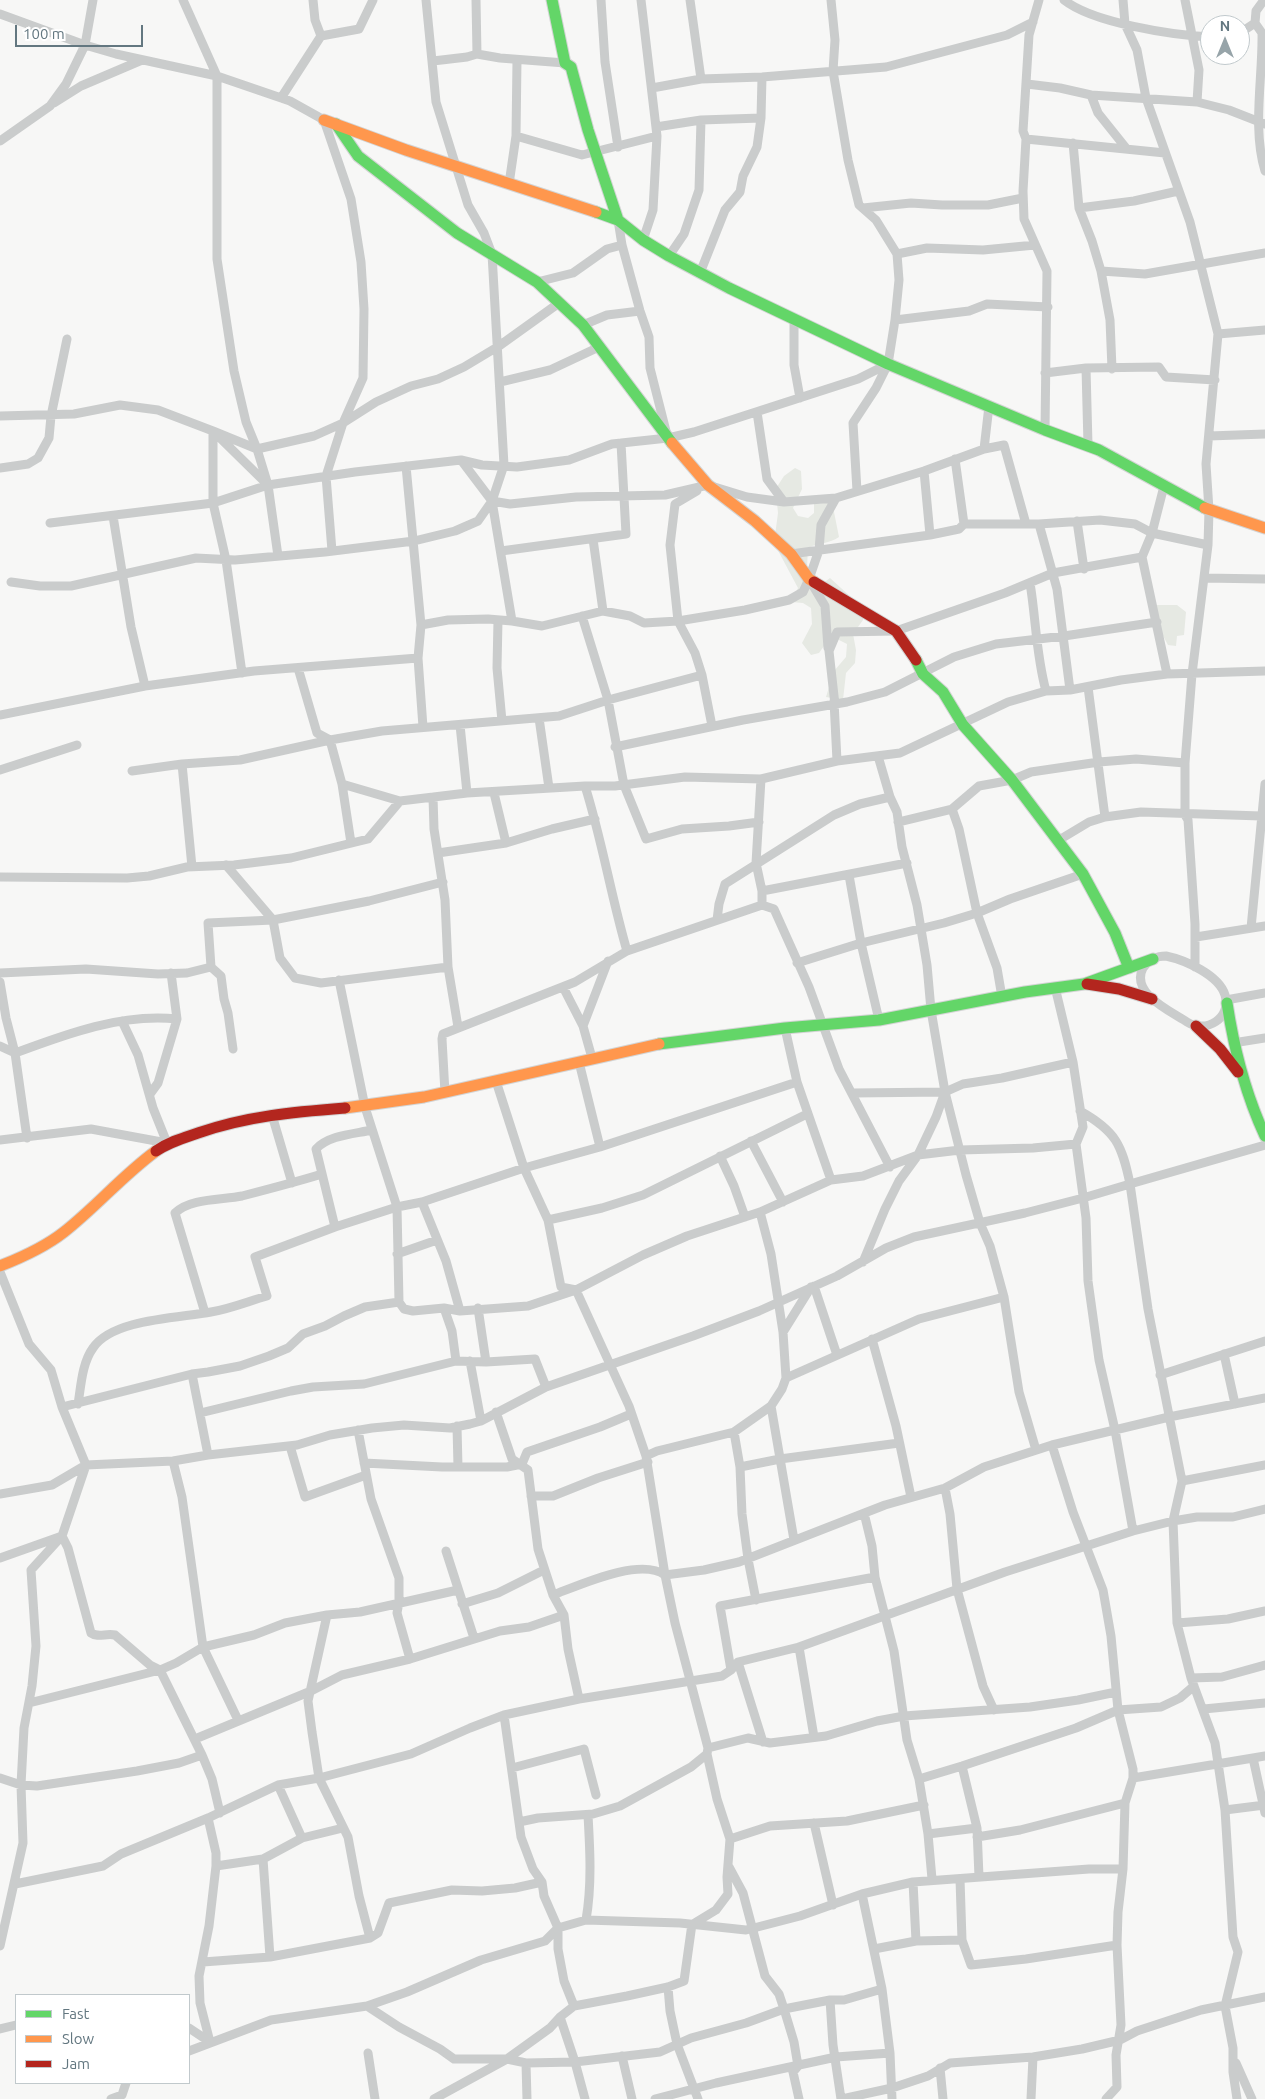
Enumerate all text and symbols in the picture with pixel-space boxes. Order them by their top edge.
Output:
scale bar [18,15,145,47]
north arrow [1200,15,1250,65]
text: N [1220,18,1230,34]
text: 100 m [23,25,65,42]
legend [15,1994,190,2084]
text: Fast [62,2005,89,2022]
text: Slow [62,2030,94,2047]
text: Jam [62,2055,90,2072]

